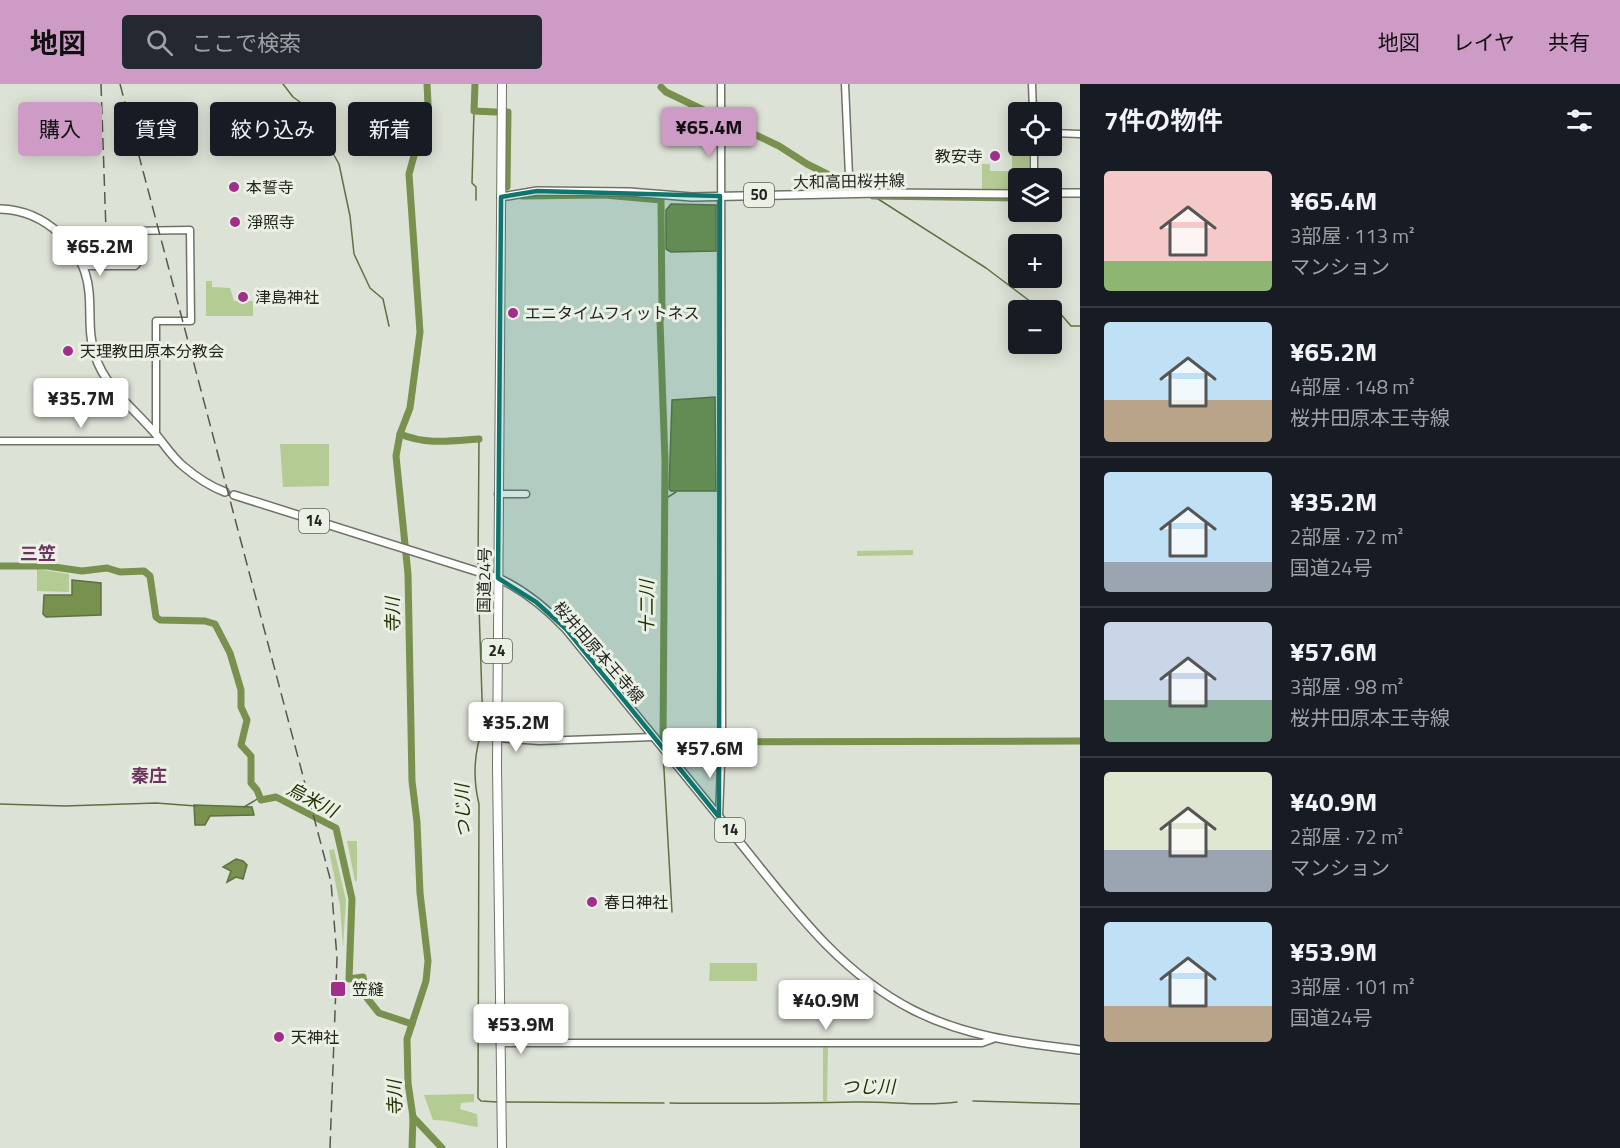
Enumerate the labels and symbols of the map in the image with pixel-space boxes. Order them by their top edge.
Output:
pin: ¥65.4M [660,107,758,158]
place label: 教安寺 [935,144,983,168]
marker: 教安寺 [988,149,1002,163]
street label: 大和高田桜井線 [793,168,905,194]
place label: 本誓寺 [246,175,294,199]
marker: 本誓寺 [227,180,241,194]
road number: 50 [744,183,774,207]
place label: 淨照寺 [247,210,295,234]
marker: 淨照寺 [228,215,242,229]
pin: ¥65.2M [51,226,149,277]
place label: 津島神社 [255,285,319,309]
marker: 津島神社 [236,290,250,304]
place label: エニタイムフィットネス [525,301,699,325]
marker: エニタイムフィットネス [506,306,520,320]
place label: 天理教田原本分教会 [80,339,224,363]
marker: 天理教田原本分教会 [61,344,75,358]
pin: ¥35.7M [32,378,130,429]
road number: 14 [299,509,329,533]
district label: 三笠 [20,540,56,567]
street label: 国道24号 [471,547,497,613]
water label: 十二川 [633,578,660,634]
water label: 寺川 [379,595,406,633]
street label: 桜井田原本王寺線 [548,596,650,708]
road number: 24 [482,639,512,663]
pin: ¥35.2M [467,702,565,753]
pin: ¥57.6M [661,728,759,779]
district label: 秦庄 [131,762,167,789]
water label: 烏米川 [282,775,344,825]
water label: つじ川 [448,782,477,838]
road number: 14 [715,818,745,842]
place label: 春日神社 [604,890,668,914]
marker: 春日神社 [585,895,599,909]
place label: 笠縫 [352,977,384,1001]
marker: 笠縫 [329,980,347,998]
pin: ¥40.9M [777,980,875,1031]
pin: ¥53.9M [472,1004,570,1055]
place label: 天神社 [291,1025,339,1049]
marker: 天神社 [272,1030,286,1044]
water label: つじ川 [841,1073,897,1100]
water label: 寺川 [380,1078,409,1116]

